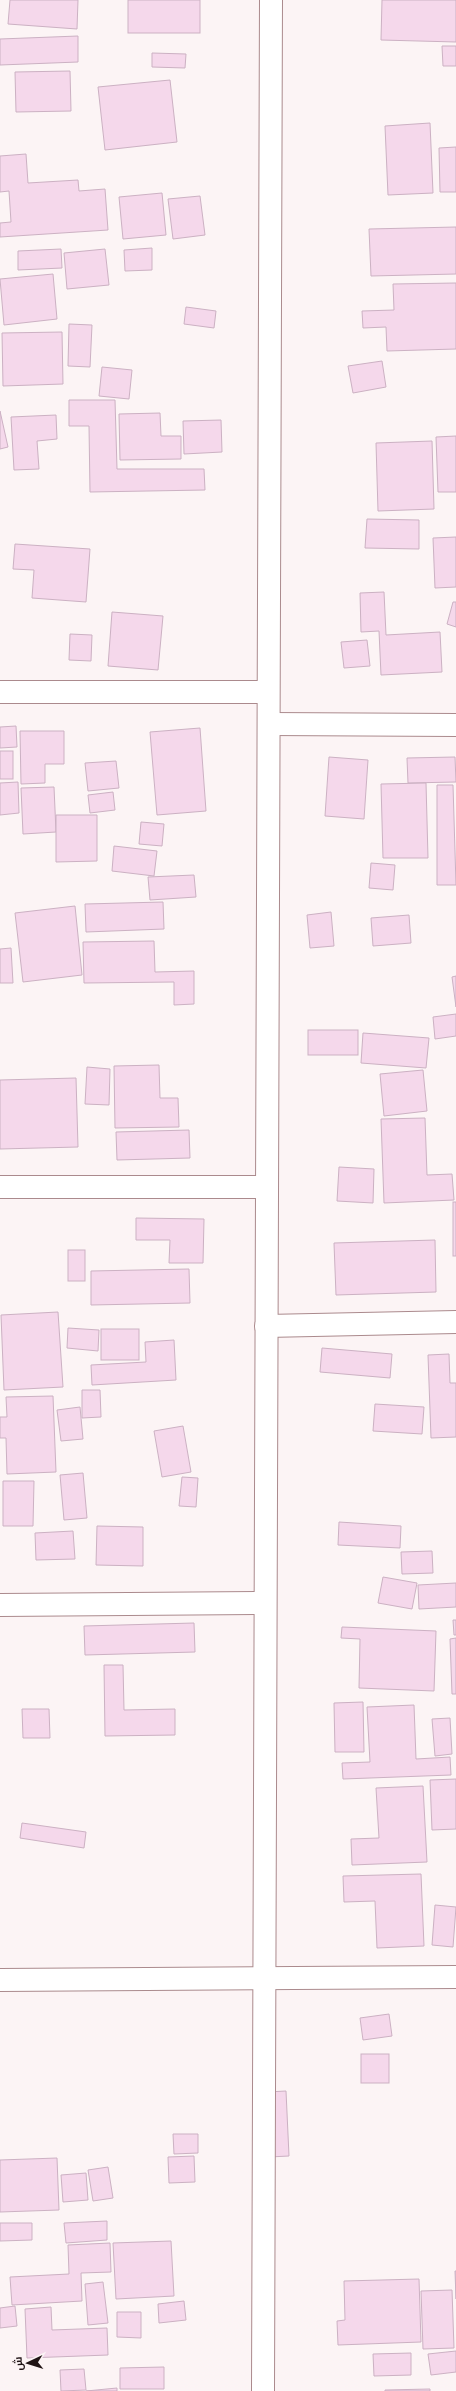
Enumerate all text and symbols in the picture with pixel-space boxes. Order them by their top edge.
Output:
north arrow [8,2343,48,2383]
text: ش [11,2356,26,2371]

